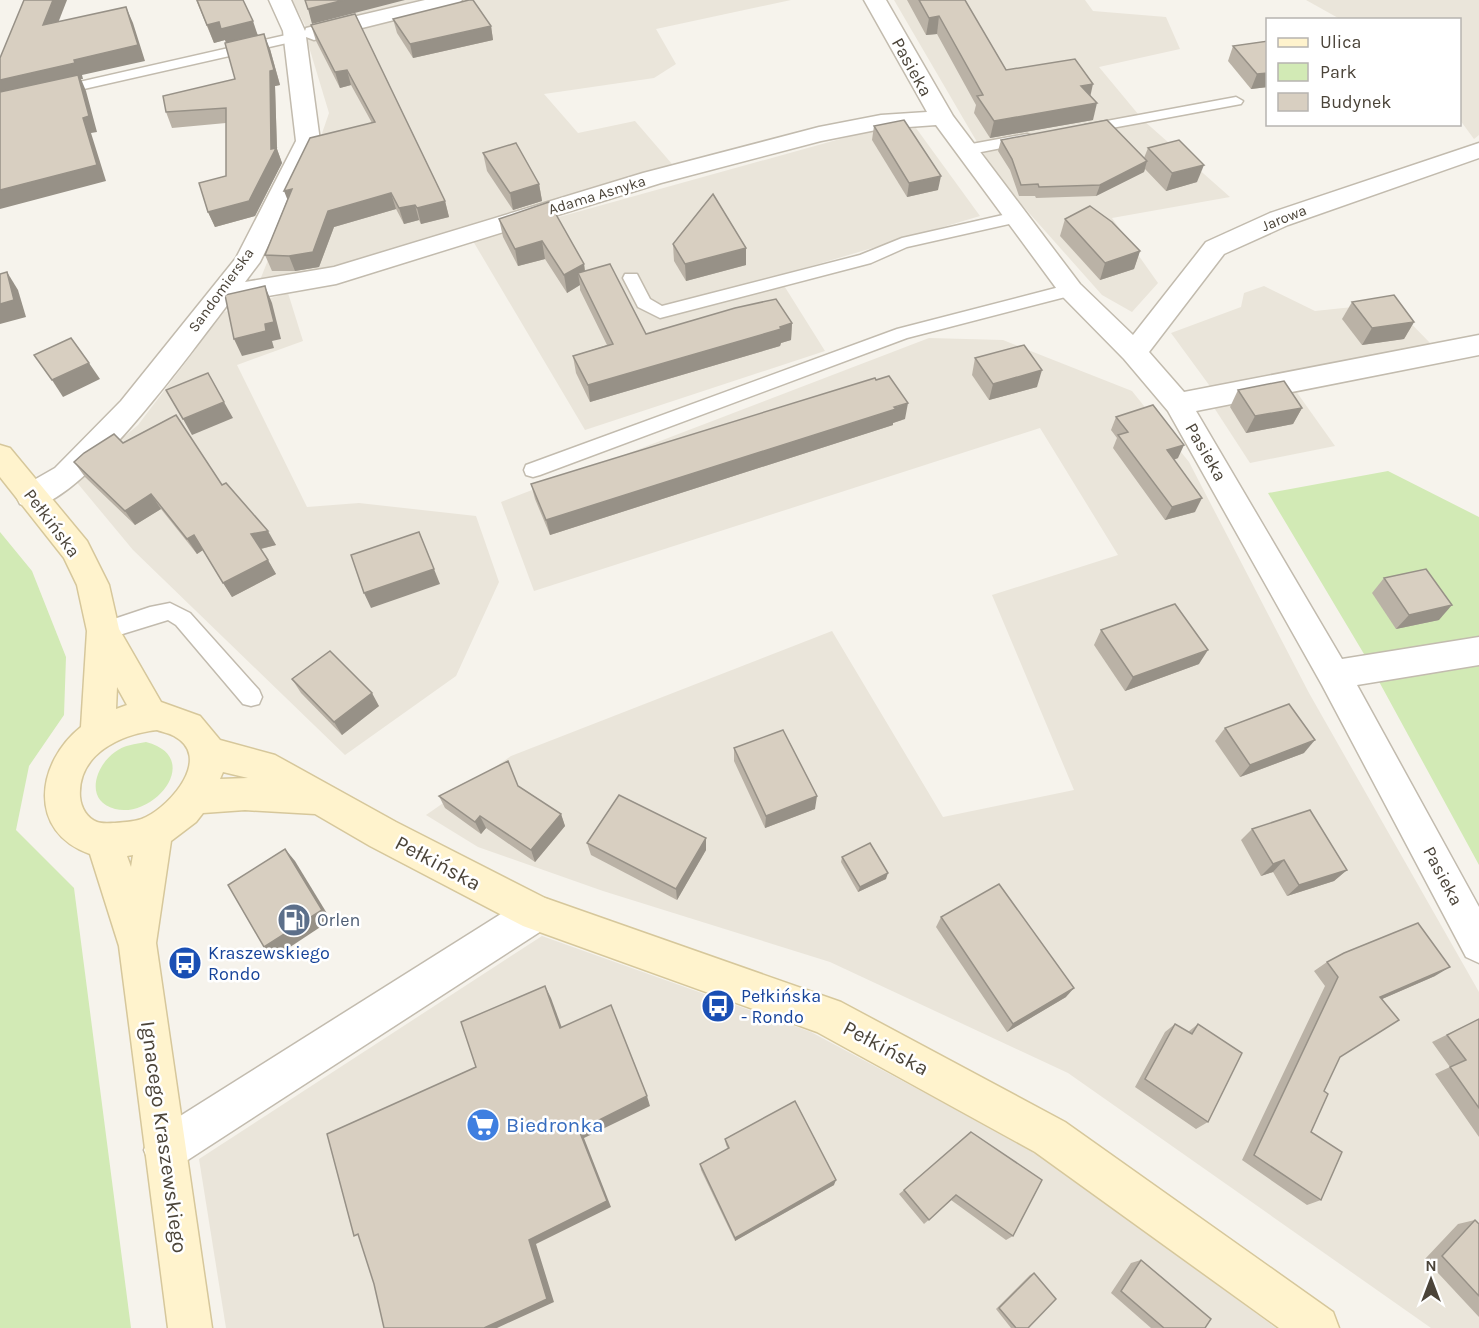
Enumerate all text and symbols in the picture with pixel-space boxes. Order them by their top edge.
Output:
legend [1266,18,1461,126]
text: Ulica [1320,31,1361,53]
street label: Pasieka [887,34,937,100]
text: Park [1320,61,1357,83]
text: Budynek [1320,91,1391,113]
street label: Adama Asnyka [546,172,648,218]
street label: Jarowa [1259,201,1309,235]
street label: Sandomierska [184,244,258,336]
street label: Pasieka [1180,419,1232,485]
street label: Pełkińska [19,484,85,562]
street label: Pełkińska [391,830,485,896]
street label: Pasieka [1418,843,1468,909]
fuel station icon: Orlen [276,902,312,938]
place label: Orlen [317,909,360,931]
place label: Kraszewskiego Rondo [208,942,330,985]
bus stop icon: Kraszewskiego Rondo [167,945,203,981]
place label: Pełkińska - Rondo [741,985,821,1028]
bus stop icon: Pełkińska - Rondo [700,988,736,1024]
street label: Pełkińska [839,1015,933,1081]
street label: Ignacego Kraszewskiego [136,1019,192,1255]
supermarket icon: Biedronka [465,1107,501,1143]
place label: Biedronka [506,1113,604,1137]
north arrow [1401,1250,1461,1310]
text: N [1425,1256,1437,1275]

